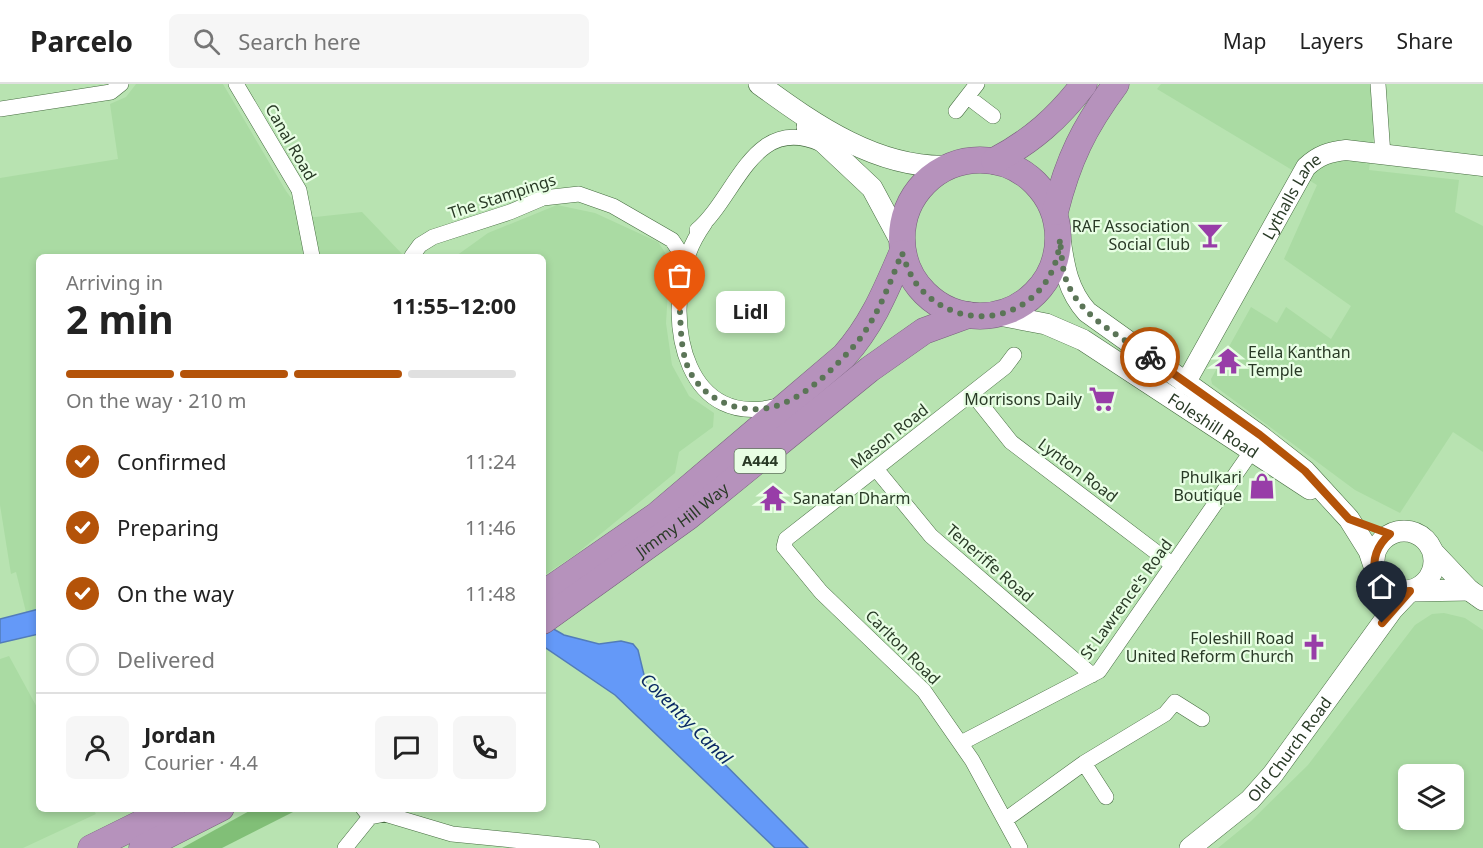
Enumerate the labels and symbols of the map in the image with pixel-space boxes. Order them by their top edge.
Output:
street label: Canal Road [260,100,322,184]
street label: Lythalls Lane [1257,148,1325,243]
street label: The Stampings [445,168,559,224]
place label: RAF Association Social Club [1072,215,1190,255]
bar icon: RAF Association Social Club [1195,220,1225,250]
pin [654,250,705,312]
callout: Lidl [716,291,785,333]
courier [1120,327,1180,387]
place label: Eella Kanthan Temple [1248,341,1351,381]
temple icon: Eella Kanthan Temple [1213,346,1243,376]
supermarket icon: Morrisons Daily [1087,384,1117,414]
place label: Morrisons Daily [964,388,1083,410]
street label: Foleshill Road [1164,388,1263,463]
street label: Mason Road [845,399,933,473]
street label: Lynton Road [1034,433,1122,507]
road number: A444 [734,449,786,473]
place label: Phulkari Boutique [1173,466,1242,506]
shop icon: Phulkari Boutique [1247,471,1277,501]
street label: Jimmy Hill Way [630,477,734,563]
temple icon: Sanatan Dharm [758,483,788,513]
place label: Sanatan Dharm [793,487,911,509]
street label: Teneriffe Road [942,519,1038,607]
street label: St Lawrence's Road [1075,534,1177,664]
pin [1356,561,1407,623]
street label: Carlton Road [861,605,945,689]
place label: Foleshill Road United Reform Church [1126,627,1294,667]
church icon: Foleshill Road United Reform Church [1299,632,1329,662]
water label: Coventry Canal [636,667,738,770]
street label: Old Church Road [1242,692,1337,807]

